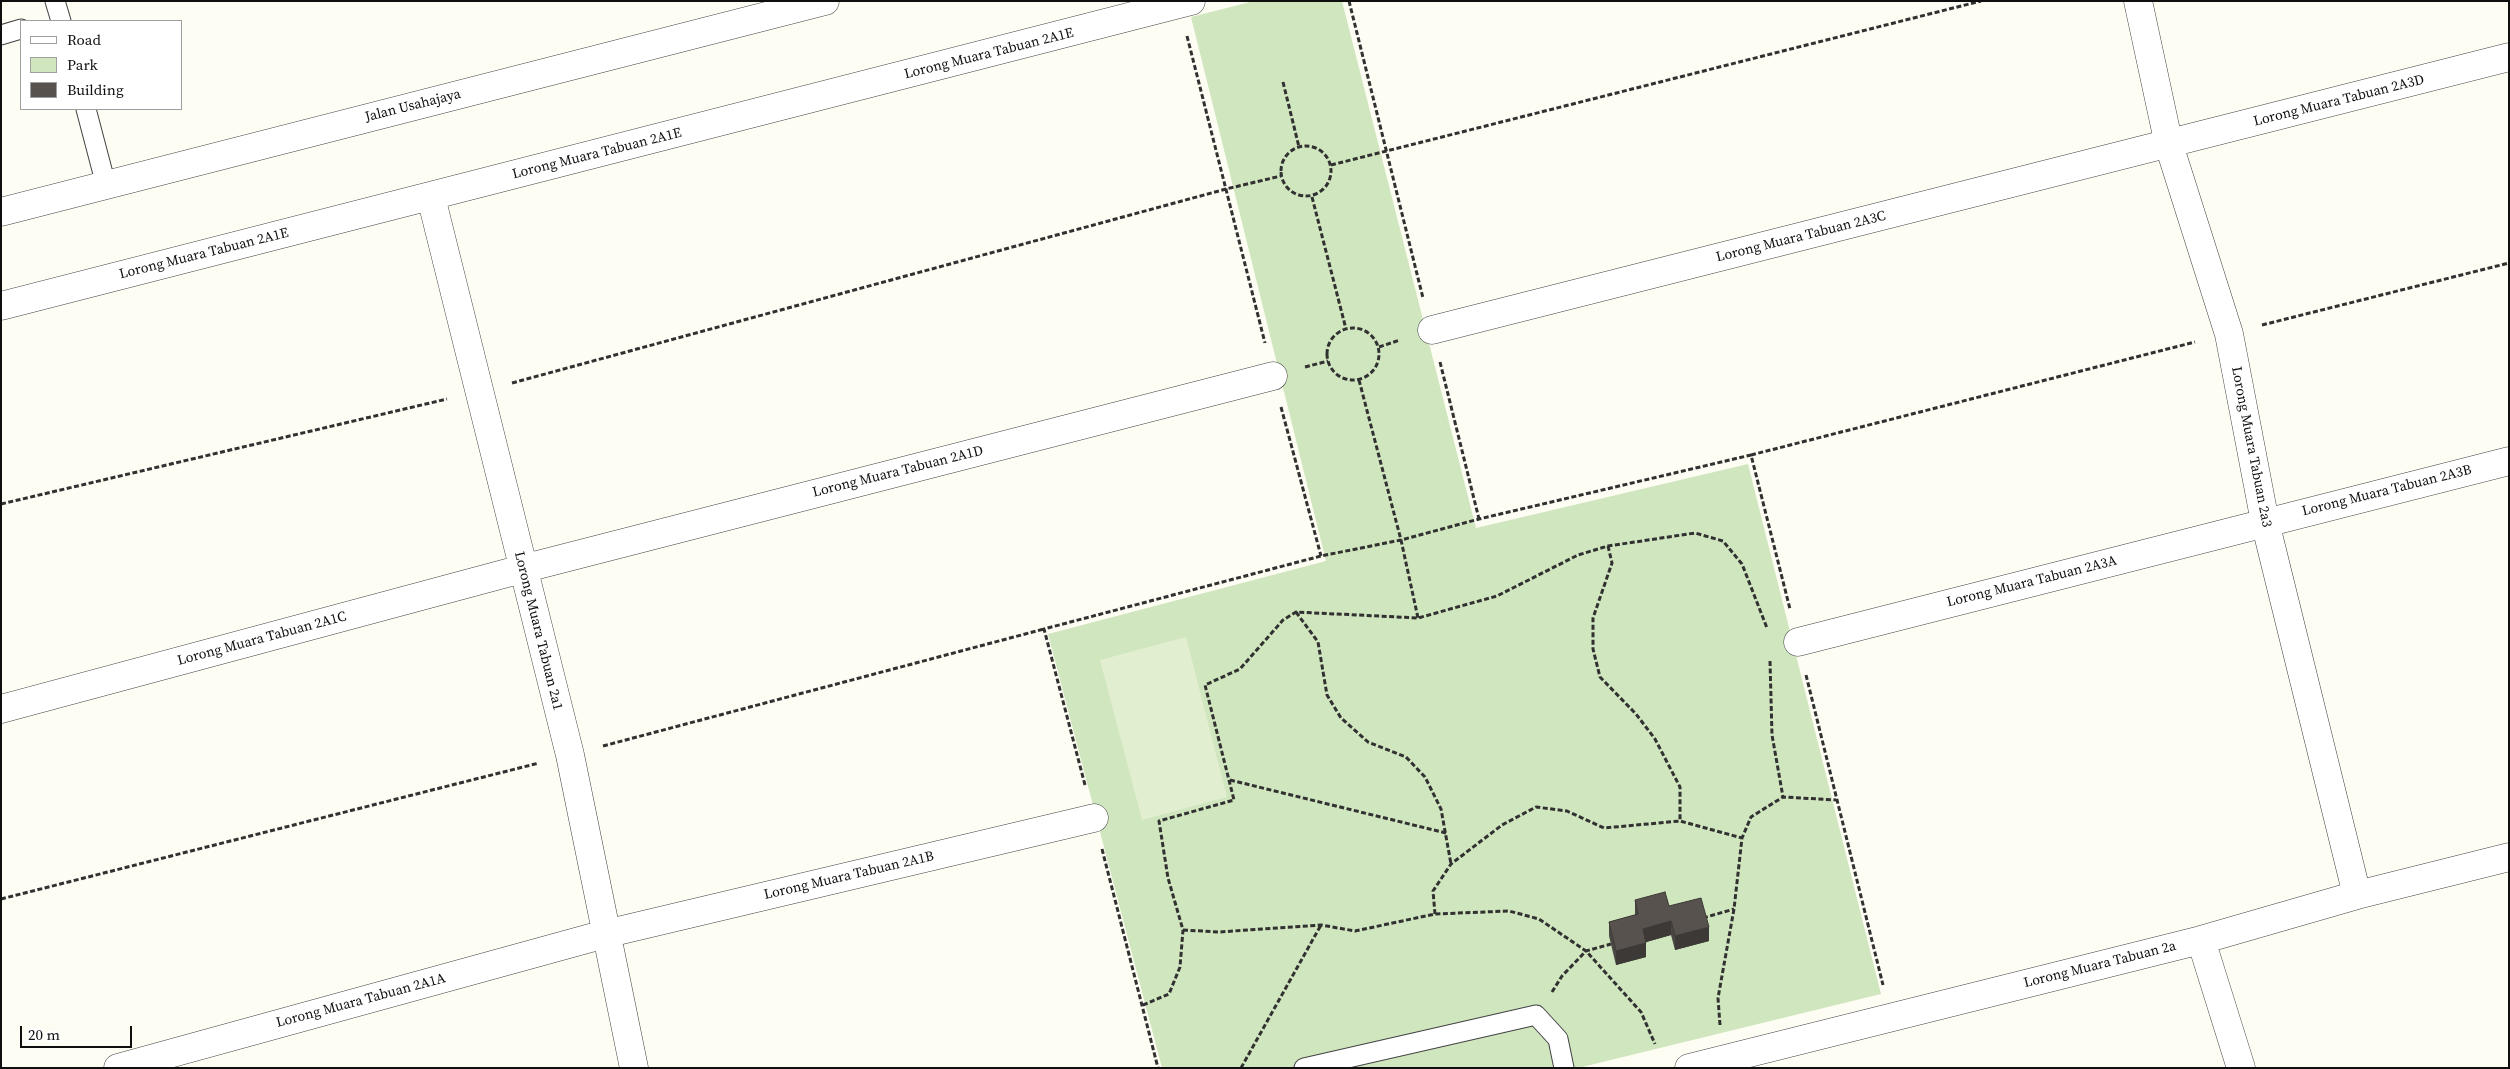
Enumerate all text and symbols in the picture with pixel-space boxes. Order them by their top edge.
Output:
legend [20,20,182,110]
street label: Lorong Muara Tabuan 2A1E [903,25,1075,83]
text: Road [67,29,101,50]
text: Park [67,54,98,75]
street label: Lorong Muara Tabuan 2A3D [2252,72,2426,130]
text: Building [67,79,124,100]
street label: Jalan Usahajaya [363,86,463,126]
street label: Lorong Muara Tabuan 2A1E [511,125,683,183]
street label: Lorong Muara Tabuan 2A3C [1714,208,1888,266]
street label: Lorong Muara Tabuan 2A1E [118,225,290,283]
street label: Lorong Muara Tabuan 2a3 [2227,365,2275,529]
street label: Lorong Muara Tabuan 2A1D [811,443,985,501]
street label: Lorong Muara Tabuan 2A3B [2300,462,2474,520]
street label: Lorong Muara Tabuan 2a1 [510,550,566,712]
street label: Lorong Muara Tabuan 2A3A [1945,553,2119,611]
street label: Lorong Muara Tabuan 2A1C [176,608,348,670]
street label: Lorong Muara Tabuan 2A1B [762,848,936,904]
street label: Lorong Muara Tabuan 2a [2022,938,2178,992]
street label: Lorong Muara Tabuan 2A1A [274,970,448,1032]
scale bar [22,1016,135,1048]
text: 20 m [28,1024,60,1045]

